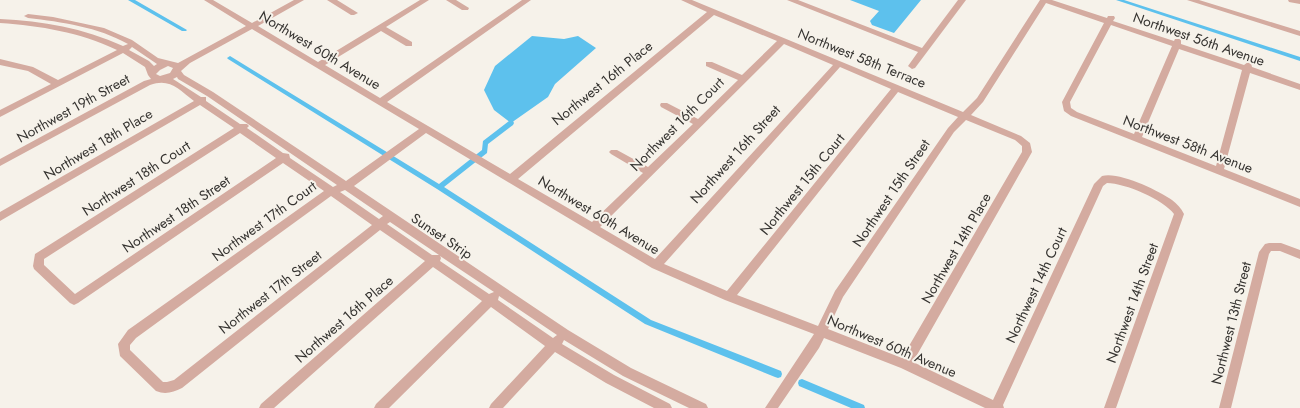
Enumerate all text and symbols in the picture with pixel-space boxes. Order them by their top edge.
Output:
street label: Northwest 60th Avenue [255,6,385,94]
street label: Northwest 56th Avenue [1130,7,1268,71]
street label: Northwest 58th Terrace [795,23,929,93]
street label: Northwest 16th Place [547,36,657,130]
street label: Northwest 19th Street [13,68,134,147]
street label: Northwest 16th Court [625,72,729,176]
street label: Northwest 16th Street [685,100,785,208]
street label: Northwest 18th Place [40,103,156,185]
street label: Northwest 58th Avenue [1120,110,1256,178]
street label: Northwest 15th Court [755,128,850,239]
street label: Northwest 18th Court [78,135,195,220]
street label: Northwest 15th Street [847,135,935,251]
street label: Northwest 18th Street [118,170,234,257]
street label: Northwest 60th Avenue [534,171,664,259]
street label: Northwest 17th Court [208,176,321,266]
street label: Northwest 14th Place [916,189,996,307]
street label: Sunset Strip [407,208,477,264]
street label: Northwest 14th Court [1000,223,1072,346]
street label: Northwest 14th Street [1101,240,1163,366]
street label: Northwest 17th Street [214,245,326,339]
street label: Northwest 13th Street [1206,259,1256,387]
street label: Northwest 16th Place [290,271,398,367]
street label: Northwest 60th Avenue [824,310,960,382]

